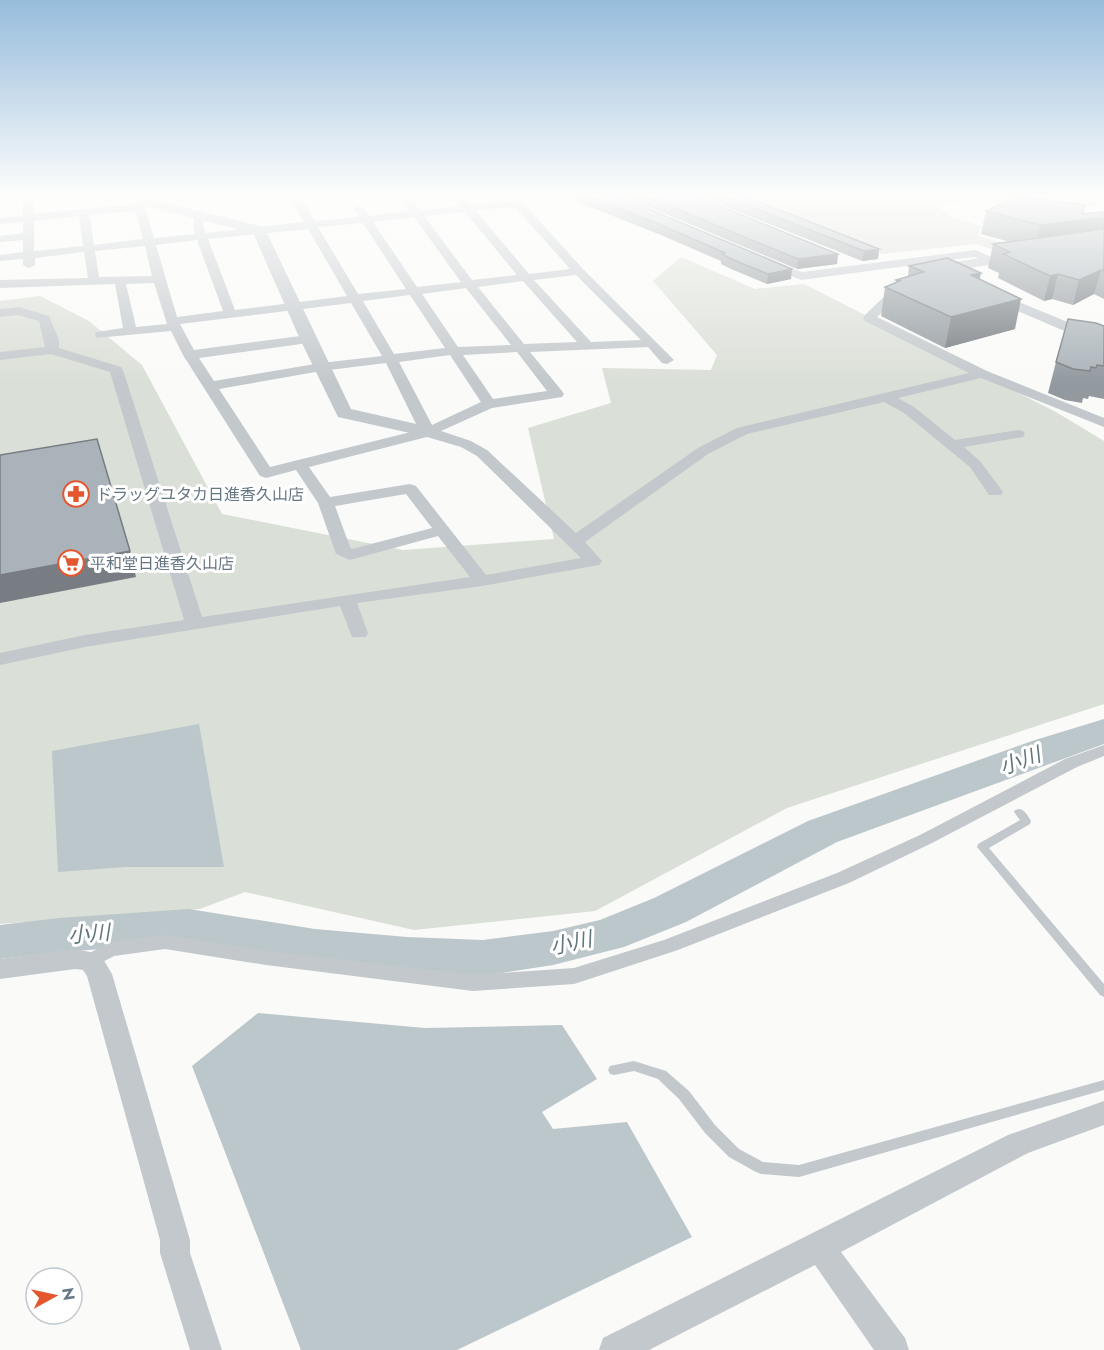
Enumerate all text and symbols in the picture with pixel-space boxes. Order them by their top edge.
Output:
pharmacy icon: ドラッグユタカ日進香久山店 [61,479,91,509]
place label: ドラッグユタカ日進香久山店 [96,483,304,506]
supermarket icon: 平和堂日進香久山店 [56,548,86,578]
place label: 平和堂日進香久山店 [90,552,234,575]
water label: 小川 [995,739,1047,782]
water label: 小川 [67,917,113,951]
water label: 小川 [547,924,597,962]
north arrow [24,1266,84,1326]
text: N [56,1286,81,1302]

